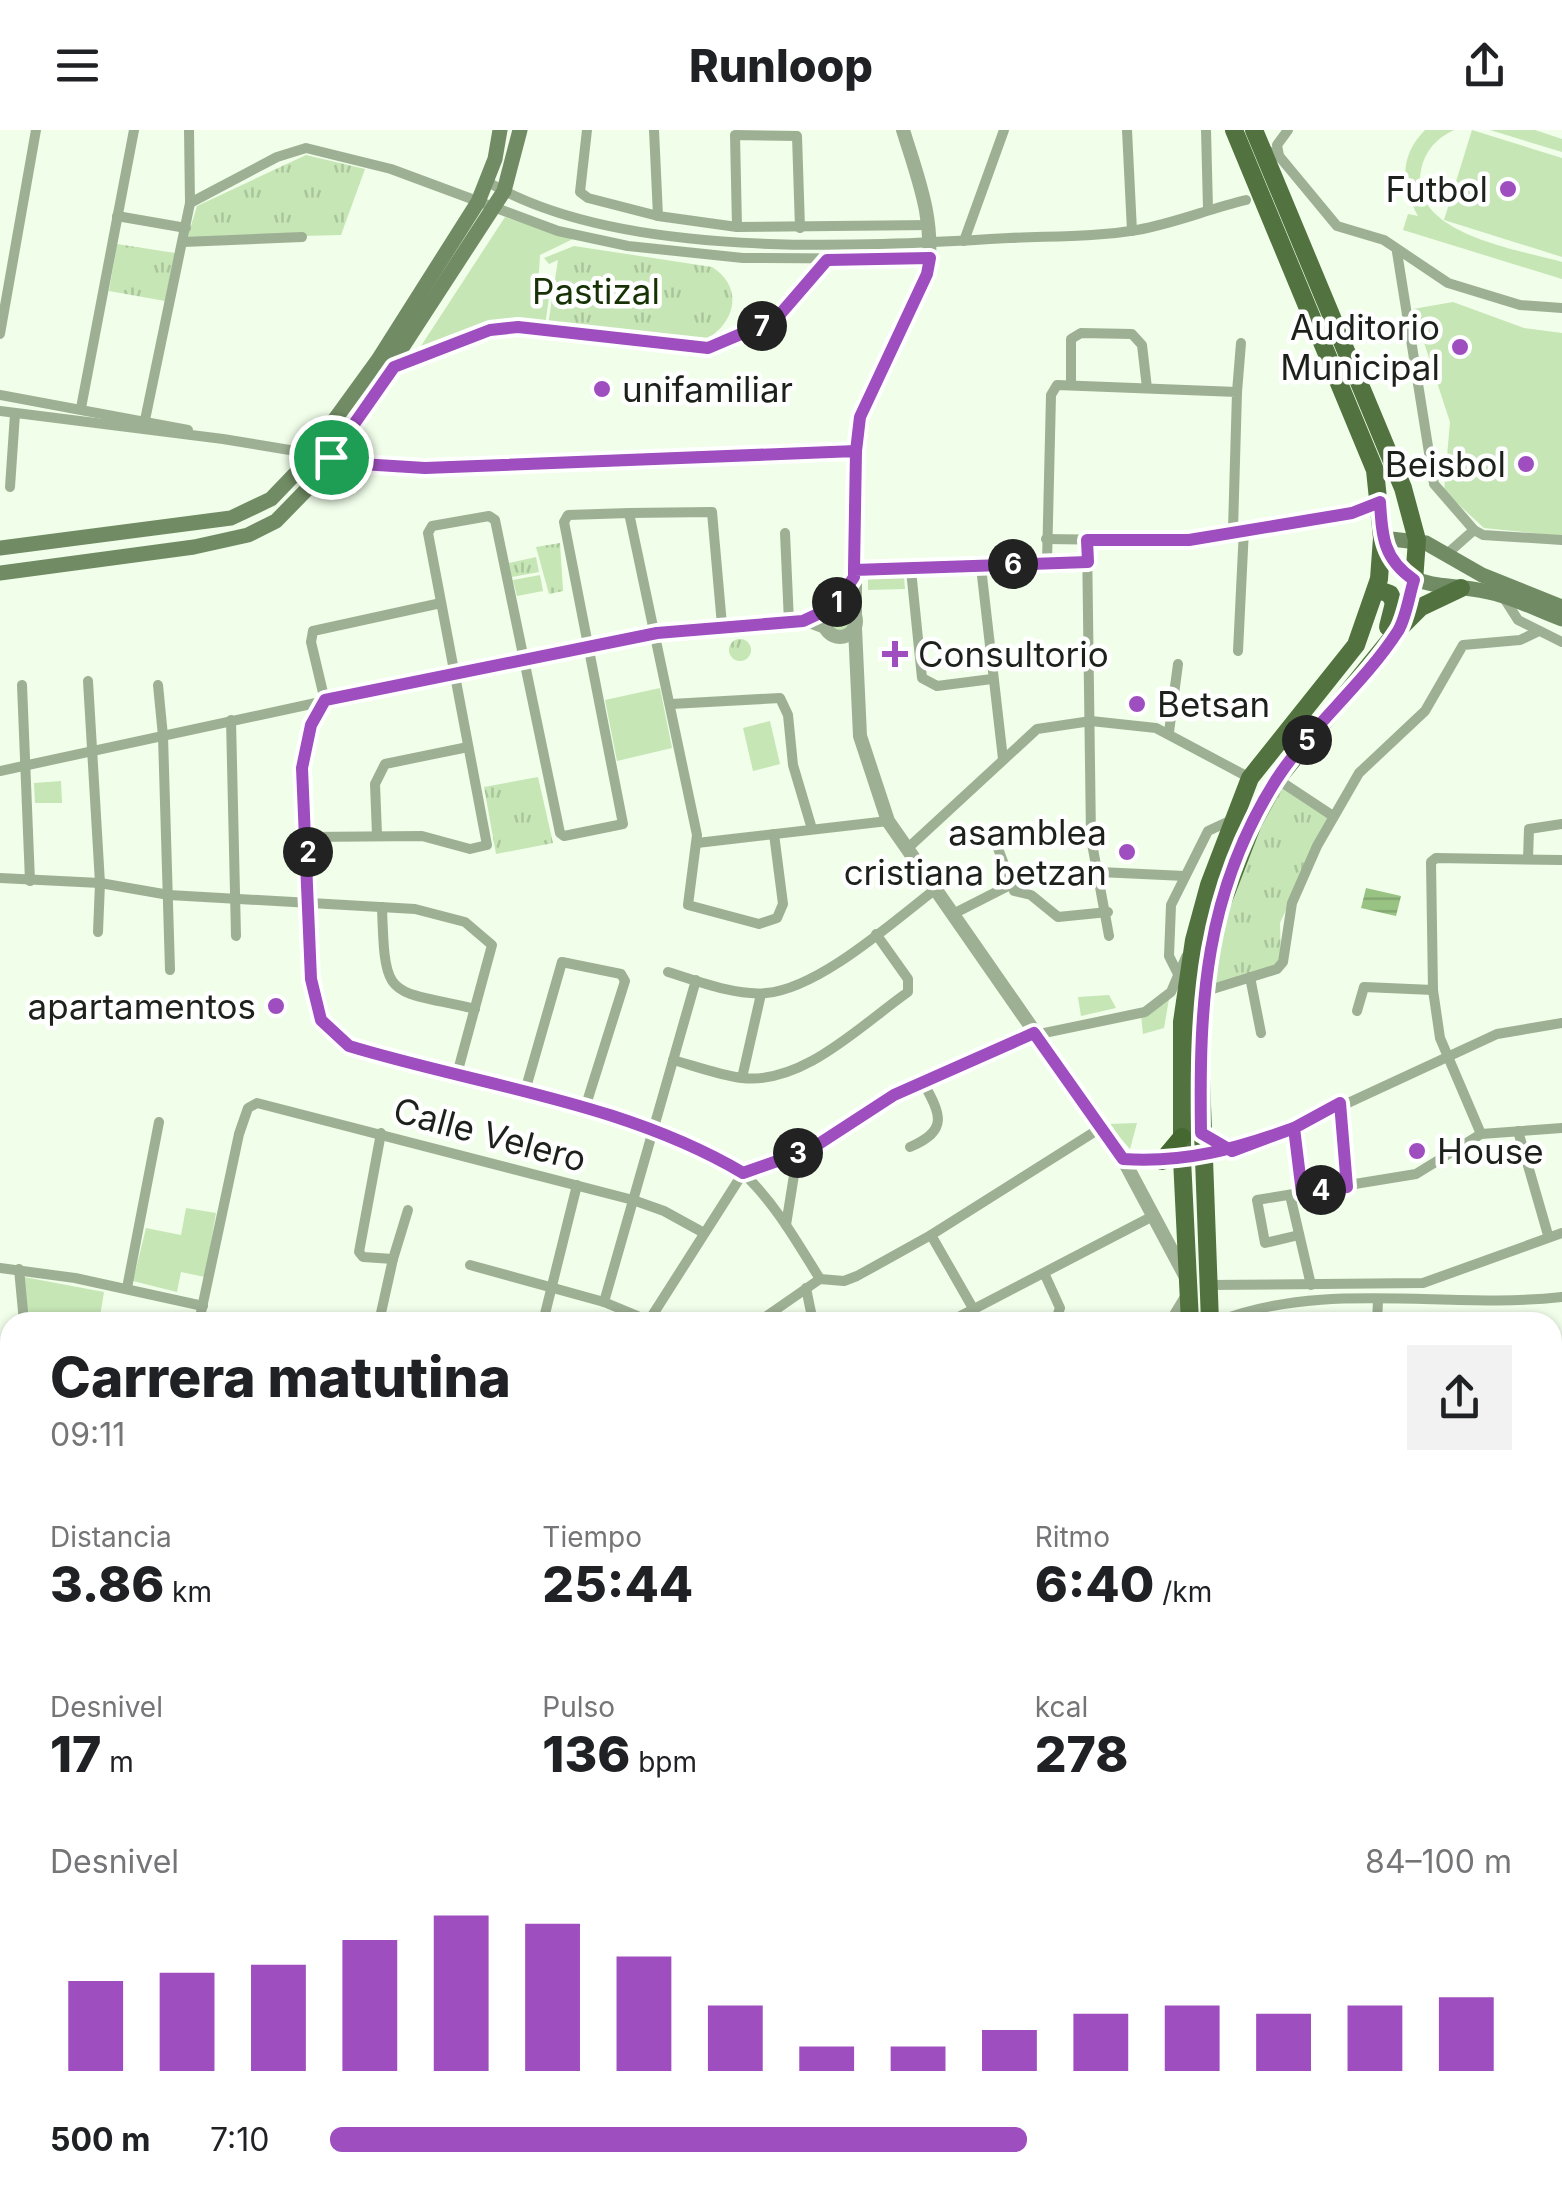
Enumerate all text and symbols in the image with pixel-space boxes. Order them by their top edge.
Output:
icon: menu [50,38,105,93]
text: Runloop [689,38,873,93]
icon: share [1457,38,1512,93]
place label: Futbol [1385,168,1488,210]
marker: Futbol [1497,178,1519,200]
park label: Pastizal [532,270,660,312]
pin: 7 [737,301,787,351]
place label: Auditorio Municipal [1280,306,1440,388]
text: 7 [754,309,770,343]
marker: Auditorio Municipal [1449,336,1471,358]
place label: unifamiliar [622,368,793,410]
marker: unifamiliar [591,378,613,400]
pin [289,415,374,500]
icon: arrive [304,430,359,485]
place label: Beisbol [1385,443,1506,485]
marker: Beisbol [1515,453,1537,475]
pin: 6 [988,539,1038,589]
text: 6 [1004,547,1022,581]
pin: 1 [812,577,862,627]
text: 1 [831,585,843,619]
place label: Consultorio [918,633,1109,675]
marker: Consultorio [882,641,908,667]
place label: Betsan [1157,683,1270,725]
marker: Betsan [1126,693,1148,715]
pin: 5 [1282,715,1332,765]
text: 5 [1298,723,1316,757]
place label: asamblea cristiana betzan [844,811,1107,893]
pin: 2 [283,827,333,877]
text: 2 [299,835,317,869]
marker: asamblea cristiana betzan [1116,841,1138,863]
place label: apartamentos [28,985,256,1027]
marker: apartamentos [265,995,287,1017]
street label: Calle Velero [389,1088,591,1180]
pin: 3 [773,1128,823,1178]
place label: House [1437,1130,1544,1172]
text: 3 [789,1136,807,1170]
marker: House [1406,1140,1428,1162]
pin: 4 [1296,1165,1346,1215]
text: 4 [1312,1173,1330,1207]
text: Carrera matutina [50,1344,511,1410]
button: share [1407,1345,1512,1450]
text: 09:11 [50,1415,125,1454]
text: Distancia [50,1520,172,1554]
text: Tiempo [542,1520,642,1554]
text: Ritmo [1035,1520,1110,1554]
text: 3.86 [50,1554,164,1614]
text: 25:44 [542,1554,693,1614]
text: 6:40 [1035,1554,1154,1614]
text: km [164,1575,212,1609]
text: /km [1154,1575,1212,1609]
text: Desnivel [50,1690,163,1724]
text: Pulso [542,1690,615,1724]
text: kcal [1035,1690,1088,1724]
text: 17 [50,1724,101,1784]
text: 136 [542,1724,630,1784]
text: 278 [1035,1724,1128,1784]
text: m [101,1745,134,1779]
text: bpm [630,1745,697,1779]
text: Desnivel [50,1842,179,1881]
text: 84–100 m [1365,1842,1512,1881]
text: 500 m [50,2120,150,2159]
text: 7:10 [210,2120,269,2159]

